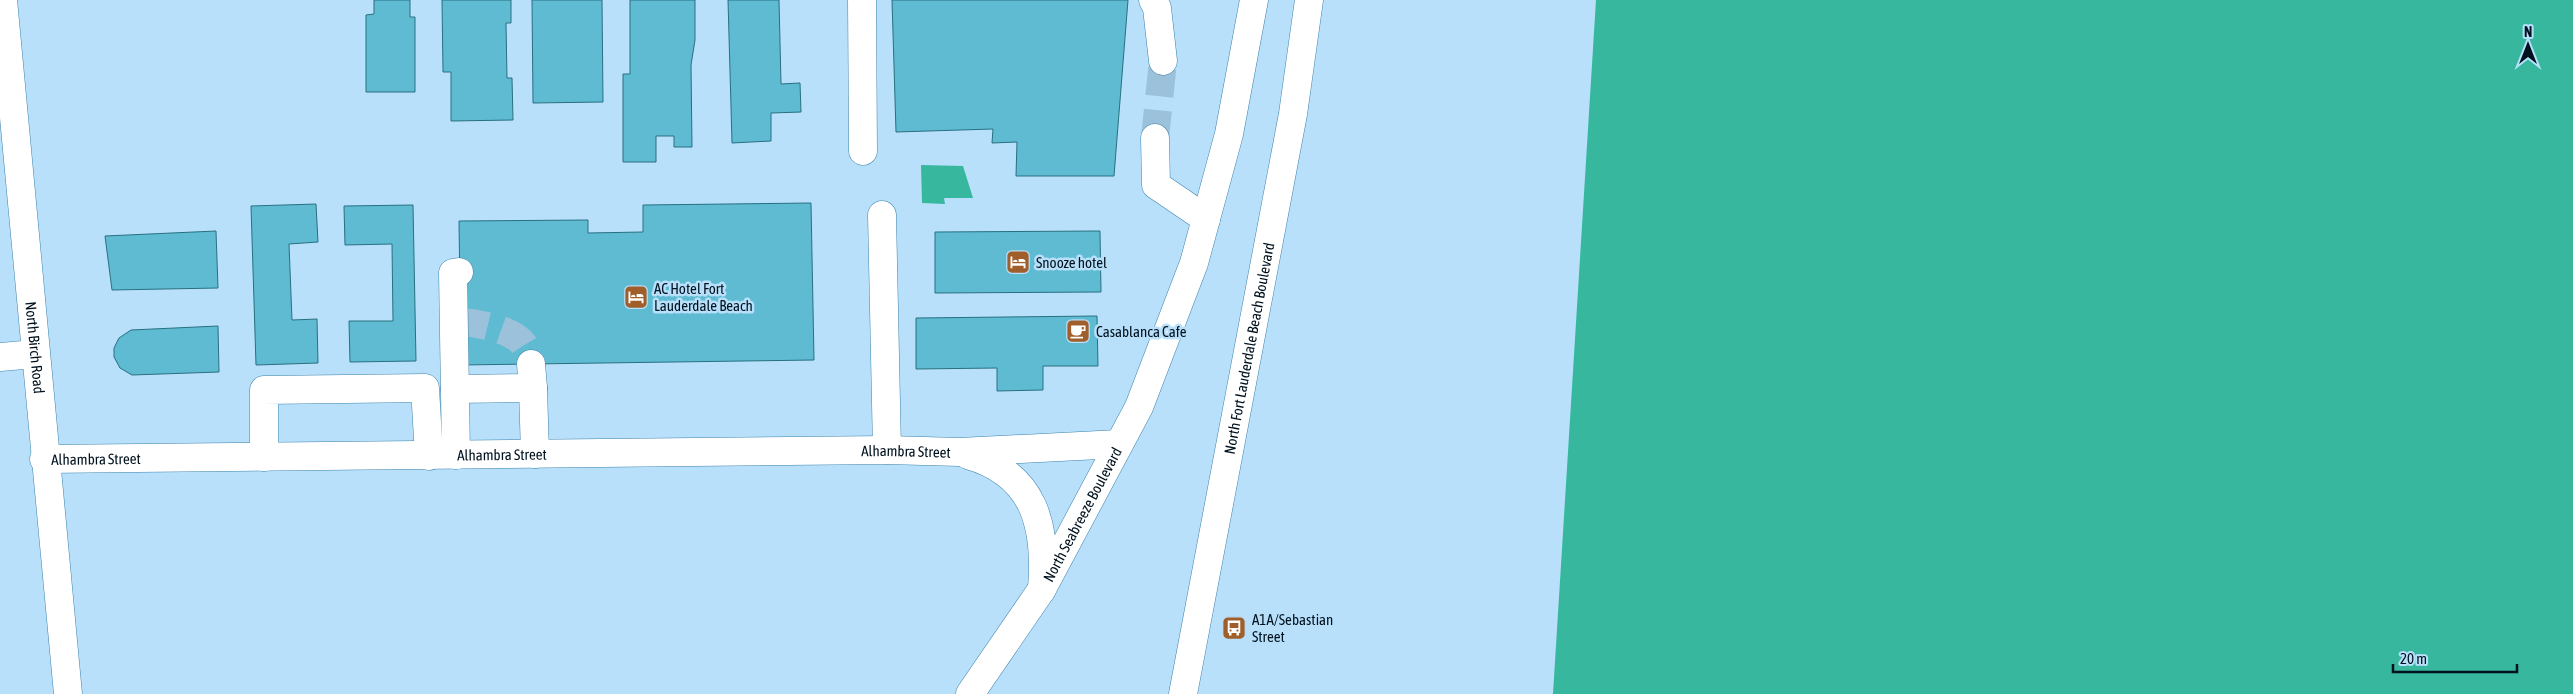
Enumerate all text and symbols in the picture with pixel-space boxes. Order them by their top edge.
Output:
north arrow [2503,20,2553,70]
text: N [2524,24,2532,40]
street label: North Fort Lauderdale Beach Boulevard [1220,241,1277,455]
hotel icon: Snooze hotel [1005,249,1031,275]
place label: Snooze hotel [1036,254,1107,271]
place label: AC Hotel Fort Lauderdale Beach [654,280,753,314]
hotel icon: AC Hotel Fort Lauderdale Beach [623,284,649,310]
street label: North Birch Road [23,301,48,394]
cafe icon: Casablanca Cafe [1065,318,1091,344]
place label: Casablanca Cafe [1096,323,1187,340]
street label: Alhambra Street [861,441,951,460]
street label: North Seabreeze Boulevard [1039,444,1125,584]
street label: Alhambra Street [457,445,547,463]
street label: Alhambra Street [51,449,141,467]
place label: A1A/Sebastian Street [1252,611,1333,645]
bus stop icon: A1A/Sebastian Street [1221,615,1247,641]
scale bar [2393,642,2517,674]
text: 20 m [2400,650,2427,667]

